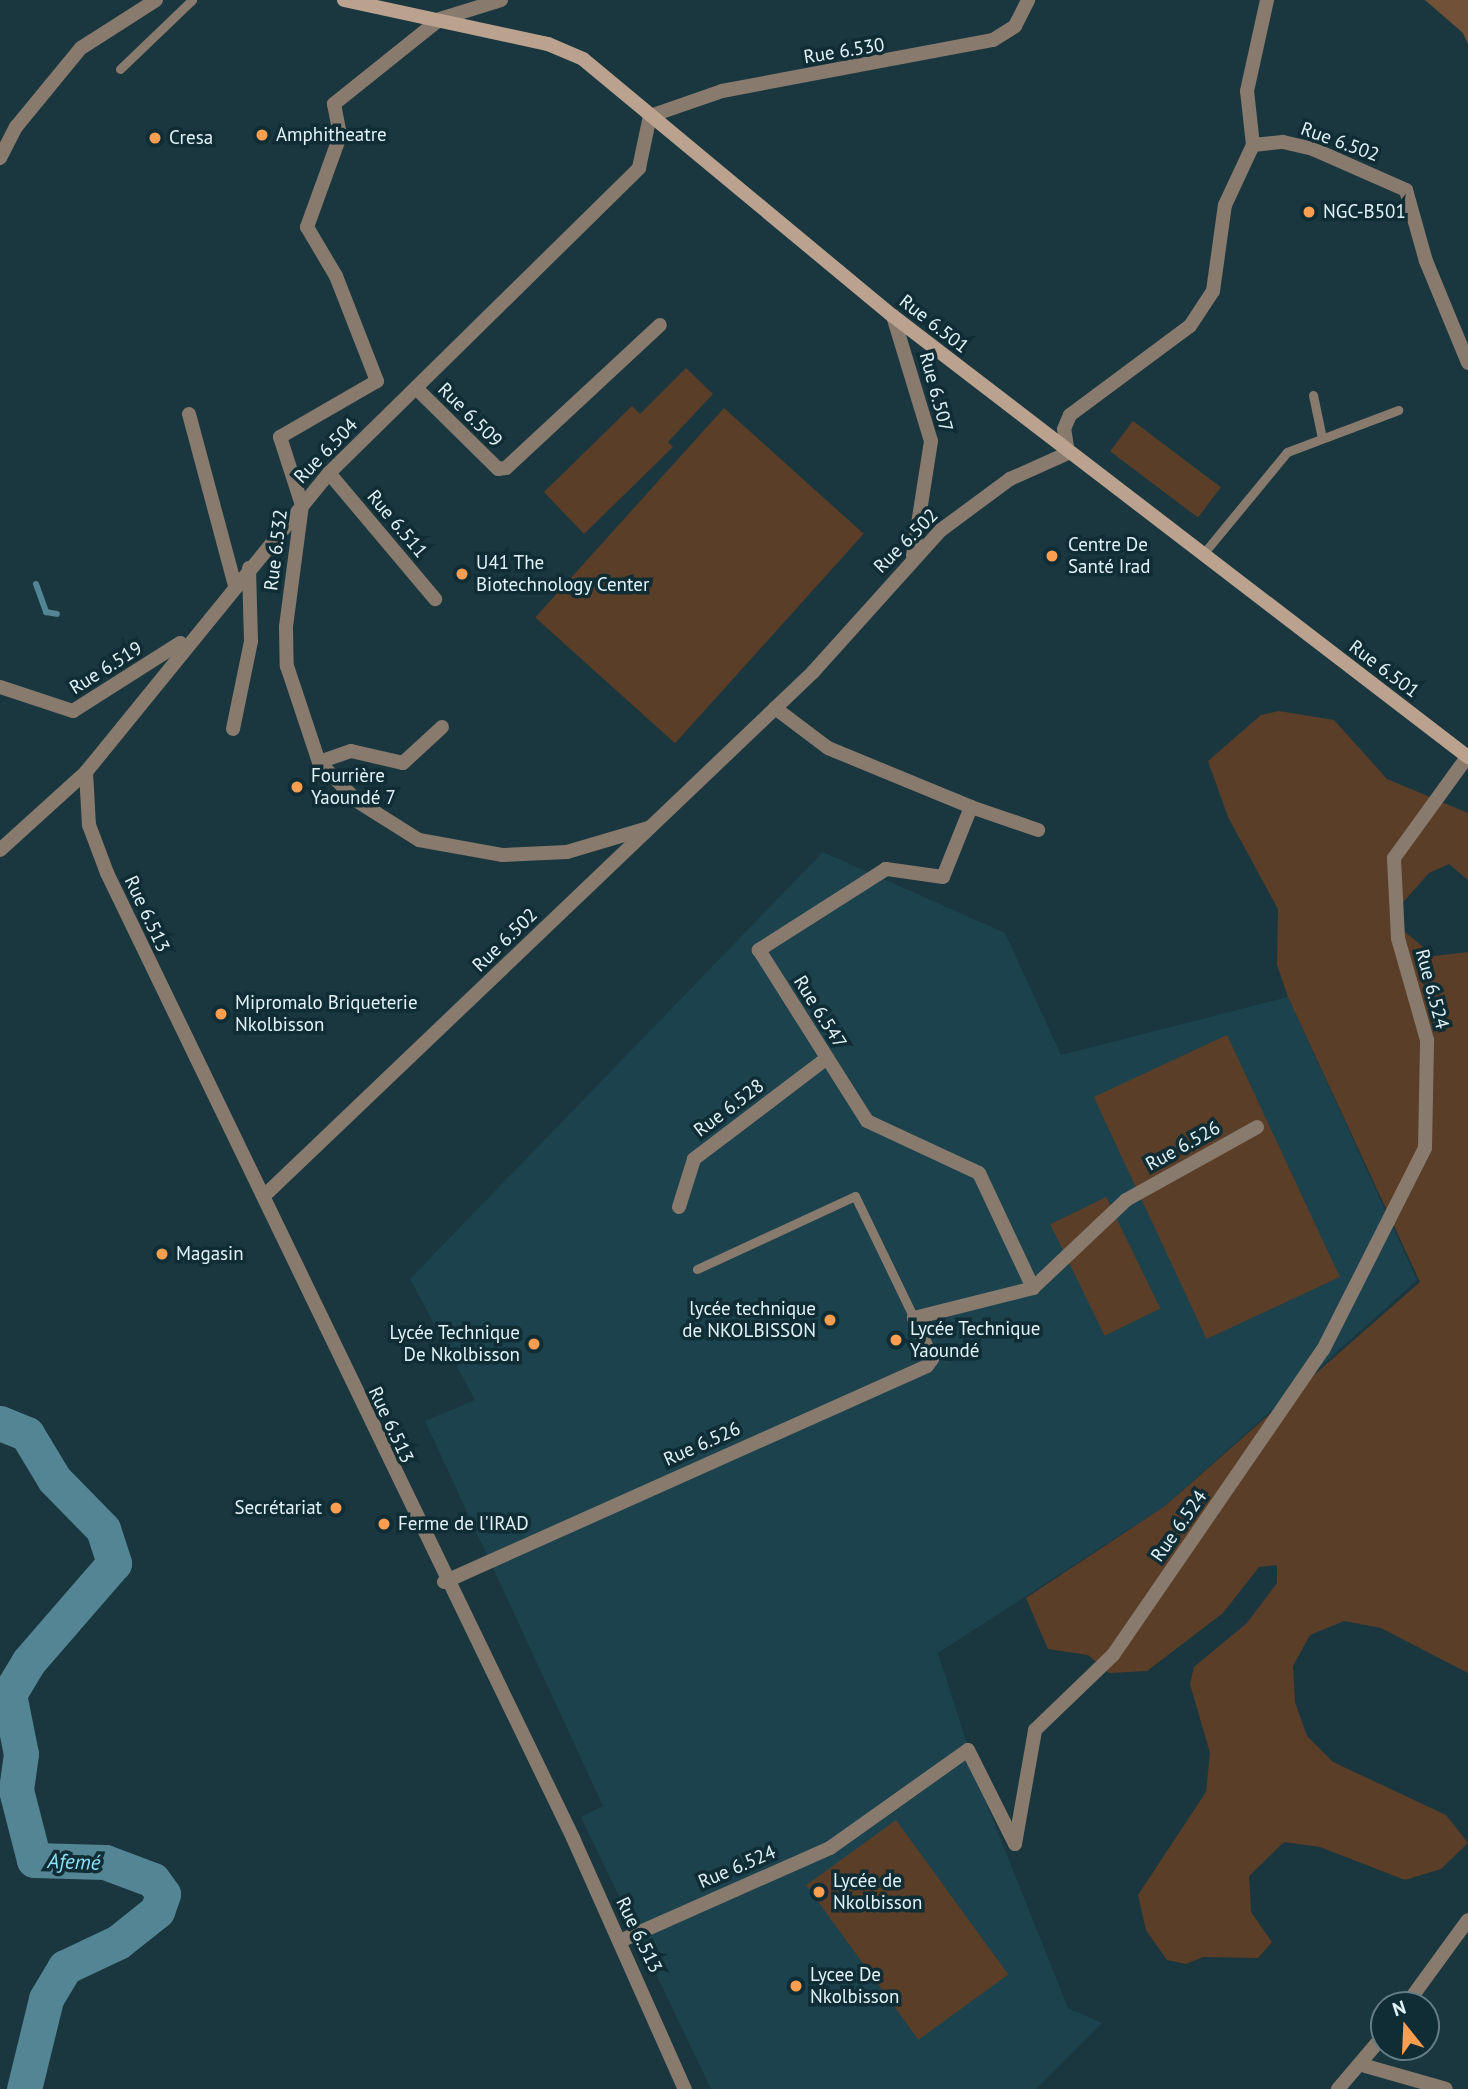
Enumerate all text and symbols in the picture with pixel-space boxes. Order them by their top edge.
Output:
street label: Rue 6.530 [802,33,886,69]
street label: Rue 6.502 [1298,117,1382,167]
place label: Amphitheatre [276,124,387,146]
place label: Cresa [169,127,213,149]
marker: Amphitheatre [254,127,270,143]
marker: Cresa [147,130,163,146]
place label: NGC-B501 [1323,201,1406,223]
marker: NGC-B501 [1301,204,1317,220]
street label: Rue 6.501 [895,290,973,358]
street label: Rue 6.507 [914,350,958,434]
street label: Rue 6.509 [433,378,507,452]
street label: Rue 6.504 [289,414,363,488]
street label: Rue 6.511 [362,485,432,563]
street label: Rue 6.502 [869,504,943,578]
street label: Rue 6.532 [260,508,292,592]
place label: Centre De Santé Irad [1068,534,1150,578]
marker: Centre De Santé Irad [1042,546,1062,566]
place label: U41 The Biotechnology Center [476,552,650,596]
marker: U41 The Biotechnology Center [454,566,470,582]
street label: Rue 6.501 [1345,635,1423,703]
street label: Rue 6.519 [65,637,147,699]
place label: Fourrière Yaoundé 7 [311,765,396,809]
marker: Fourrière Yaoundé 7 [289,779,305,795]
street label: Rue 6.513 [119,872,175,956]
street label: Rue 6.502 [468,903,542,977]
street label: Rue 6.524 [1410,947,1454,1031]
street label: Rue 6.547 [789,971,851,1053]
place label: Mipromalo Briqueterie Nkolbisson [235,992,418,1036]
marker: Mipromalo Briqueterie Nkolbisson [213,1006,229,1022]
street label: Rue 6.528 [690,1074,768,1142]
street label: Rue 6.526 [1142,1116,1224,1176]
place label: Magasin [176,1243,244,1265]
marker: Magasin [154,1246,170,1262]
place label: lycée technique de NKOLBISSON [682,1298,816,1342]
marker: lycée technique de NKOLBISSON [822,1312,838,1328]
place label: Lycée Technique Yaoundé [910,1318,1041,1362]
place label: Lycée Technique De Nkolbisson [389,1322,520,1366]
marker: Lycée Technique Yaoundé [888,1332,904,1348]
marker: Lycée Technique De Nkolbisson [526,1336,542,1352]
street label: Rue 6.513 [363,1383,419,1467]
street label: Rue 6.526 [660,1417,744,1471]
street label: Rue 6.524 [1146,1486,1212,1566]
place label: Secrétariat [235,1497,322,1519]
marker: Secrétariat [328,1500,344,1516]
place label: Ferme de l'IRAD [398,1513,529,1535]
marker: Ferme de l'IRAD [376,1516,392,1532]
street label: Rue 6.524 [695,1841,779,1893]
water label: Afemé [47,1848,101,1876]
place label: Lycée de Nkolbisson [833,1870,922,1914]
marker: Lycée de Nkolbisson [811,1884,827,1900]
street label: Rue 6.513 [611,1893,667,1977]
place label: Lycee De Nkolbisson [810,1964,899,2008]
marker: Lycee De Nkolbisson [788,1978,804,1994]
north arrow [1370,1991,1440,2061]
text: N [1389,1995,1409,2021]

